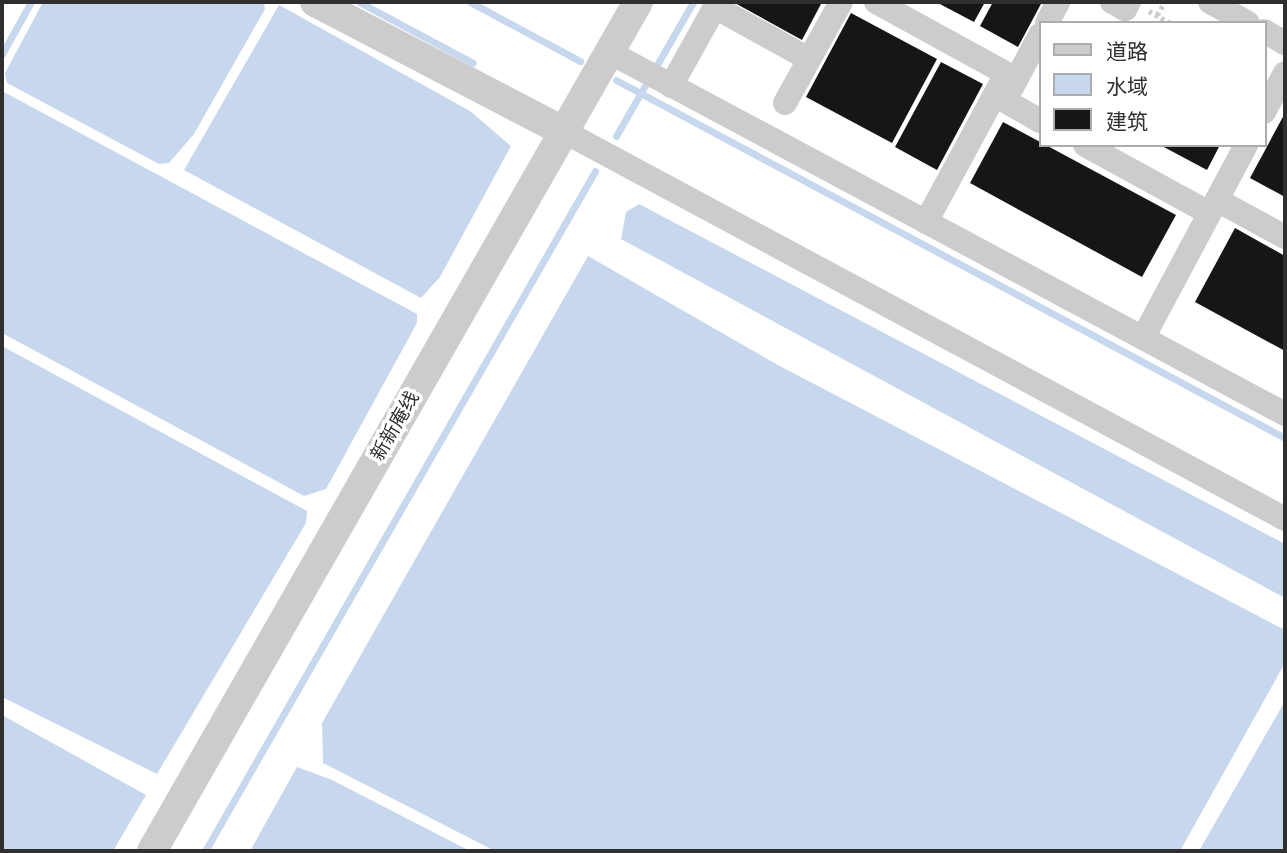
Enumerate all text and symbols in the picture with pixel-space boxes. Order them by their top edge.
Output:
legend [1038,21,1266,147]
text: 道路 [1106,39,1148,64]
text: 水域 [1106,74,1148,99]
text: 建筑 [1106,109,1148,134]
street label: 新新庵线 [366,387,424,465]

